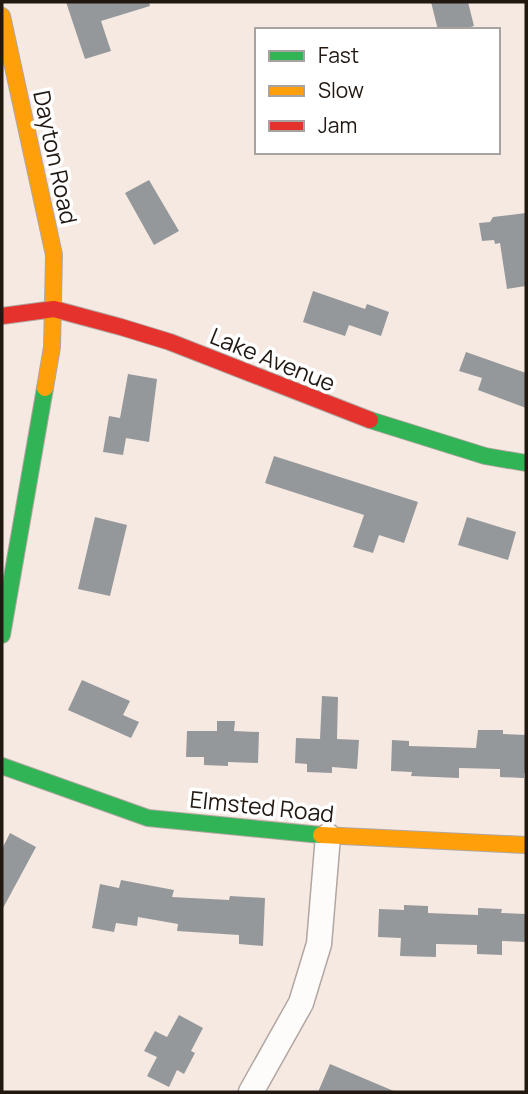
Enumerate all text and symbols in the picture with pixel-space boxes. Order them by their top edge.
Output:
legend [255,28,500,154]
text: Fast [318,41,359,69]
text: Slow [318,76,364,104]
street label: Dayton Road [26,87,86,227]
text: Jam [318,111,357,139]
street label: Lake Avenue [206,319,340,399]
street label: Elmsted Road [188,783,336,829]

